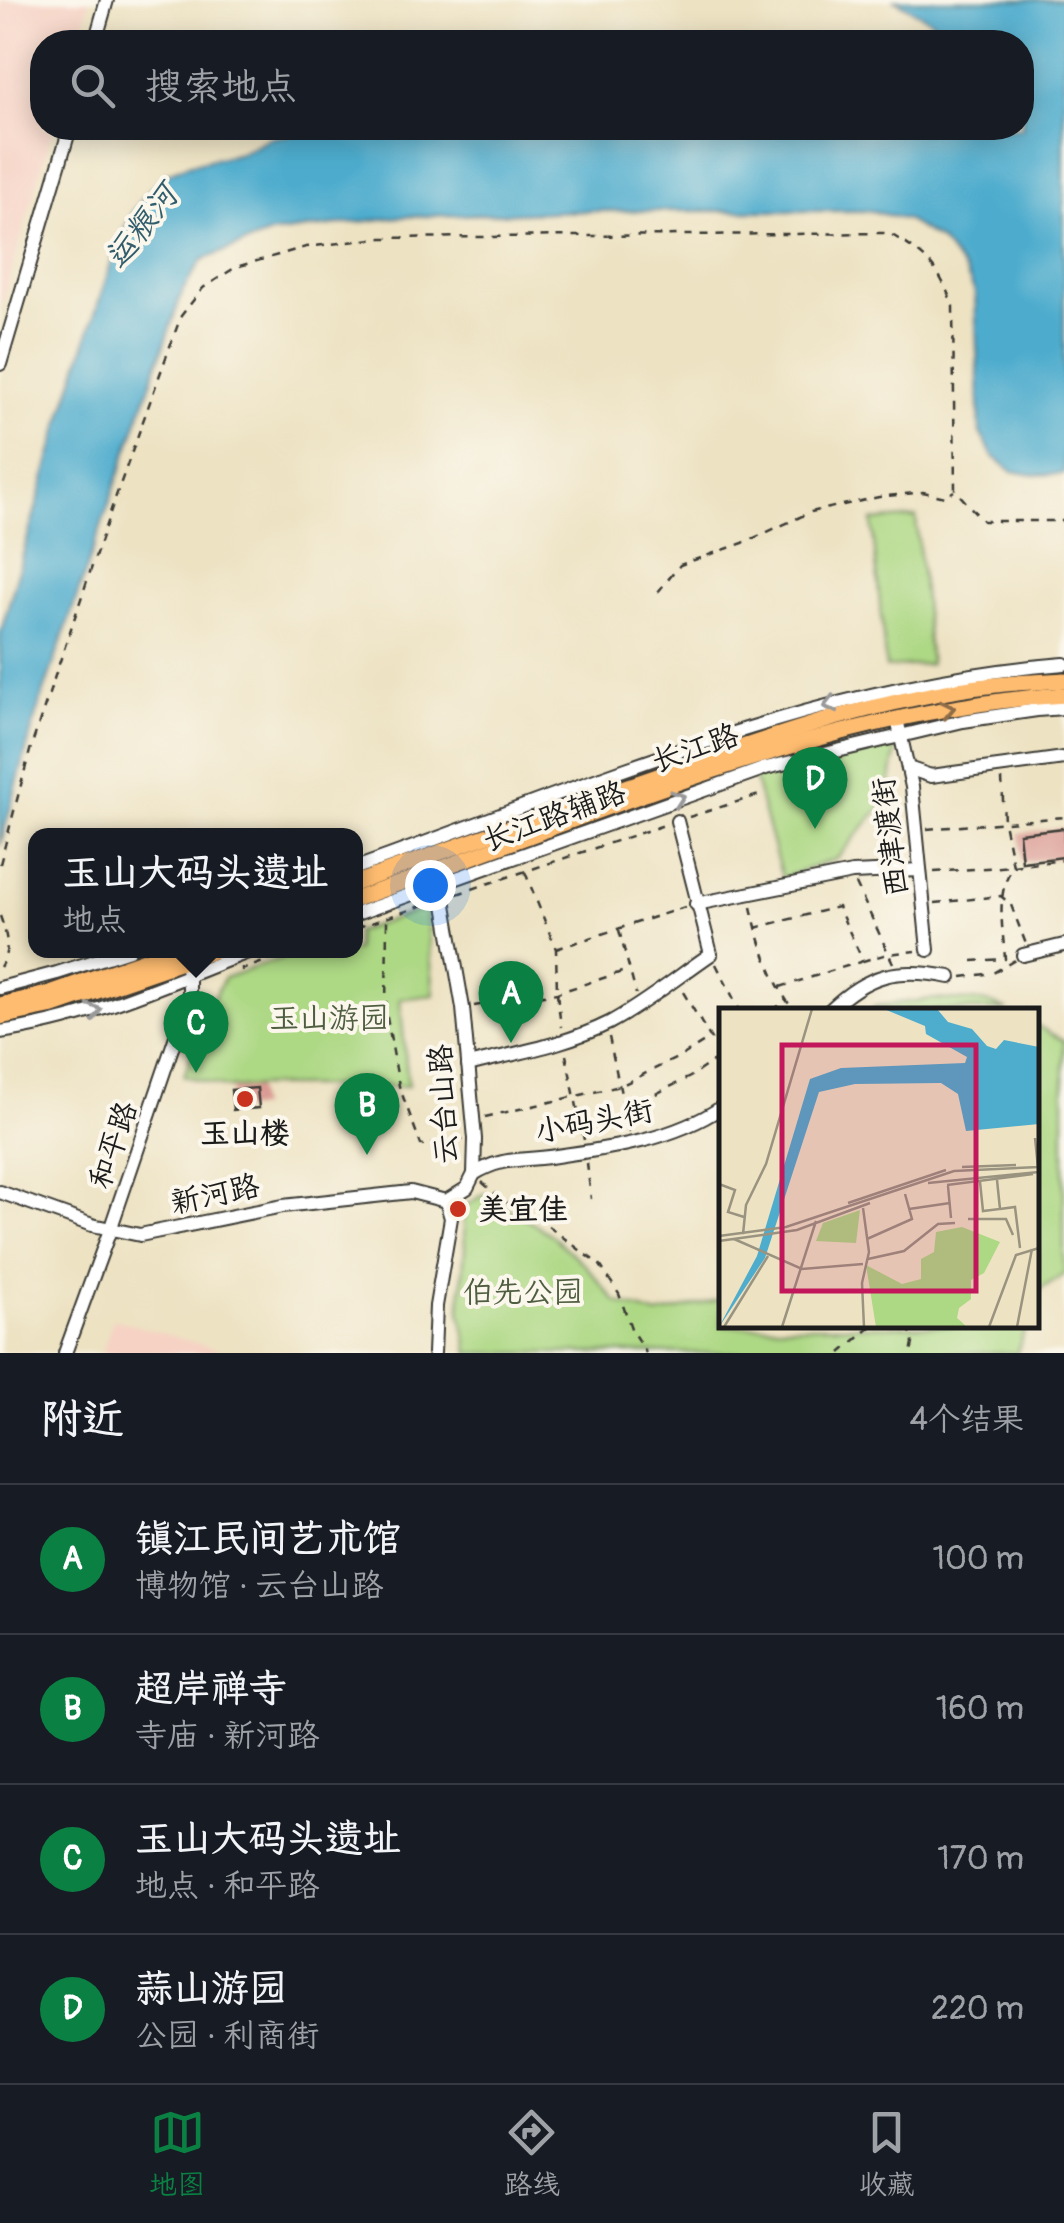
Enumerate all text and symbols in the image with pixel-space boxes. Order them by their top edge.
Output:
search box [30,30,1034,140]
icon: search [65,58,120,113]
text: 搜索地点 [145,63,297,111]
water label: 运粮河 [96,173,190,277]
one-way arrow [822,694,840,715]
one-way arrow [939,699,956,720]
street label: 长江路 [647,716,744,781]
pin: D [782,746,848,829]
street label: 长江路辅路 [477,773,631,860]
street label: 西津渡街 [865,775,916,899]
one-way arrow [669,789,686,810]
popup [28,828,363,958]
text: 玉山大码头遗址 [62,849,329,897]
your location [405,860,456,911]
text: 地点 [62,900,127,940]
pin: A [478,960,544,1043]
pin: C [164,990,228,1073]
park label: 玉山游园 [269,1000,389,1037]
one-way arrow [86,1002,103,1022]
inset map [719,1008,1039,1328]
street label: 云台山路 [422,1043,465,1165]
pin: B [334,1072,400,1155]
marker: 玉山楼 [234,1088,256,1110]
street label: 小码头街 [532,1092,657,1151]
street label: 和平路 [81,1097,146,1194]
place label: 玉山楼 [200,1115,290,1152]
street label: 新河路 [167,1167,263,1222]
place label: 美宜佳 [478,1191,568,1228]
marker: 美宜佳 [447,1198,469,1220]
park label: 伯先公园 [463,1274,583,1311]
text: 附近 [40,1394,124,1446]
text: 4个结果 [909,1400,1024,1440]
text: 镇江民间艺术馆 [135,1515,401,1563]
text: A [62,1539,83,1579]
text: 100 m [932,1539,1024,1579]
text: 博物馆 · 云台山路 [135,1566,383,1606]
text: 超岸禅寺 [135,1665,287,1713]
text: B [63,1689,82,1729]
text: 160 m [936,1689,1024,1729]
text: 寺庙 · 新河路 [135,1716,319,1756]
text: 玉山大码头遗址 [135,1815,401,1863]
text: C [63,1839,82,1879]
text: 170 m [937,1839,1024,1879]
text: 地点 · 和平路 [135,1866,319,1906]
text: 蒜山游园 [135,1965,287,2013]
text: D [62,1989,83,2029]
text: 220 m [931,1989,1024,2029]
text: 公园 · 利商街 [135,2016,319,2056]
tab: 地图 [149,2105,205,2203]
tab: 路线 [504,2105,560,2203]
tab: 收藏 [859,2105,915,2203]

